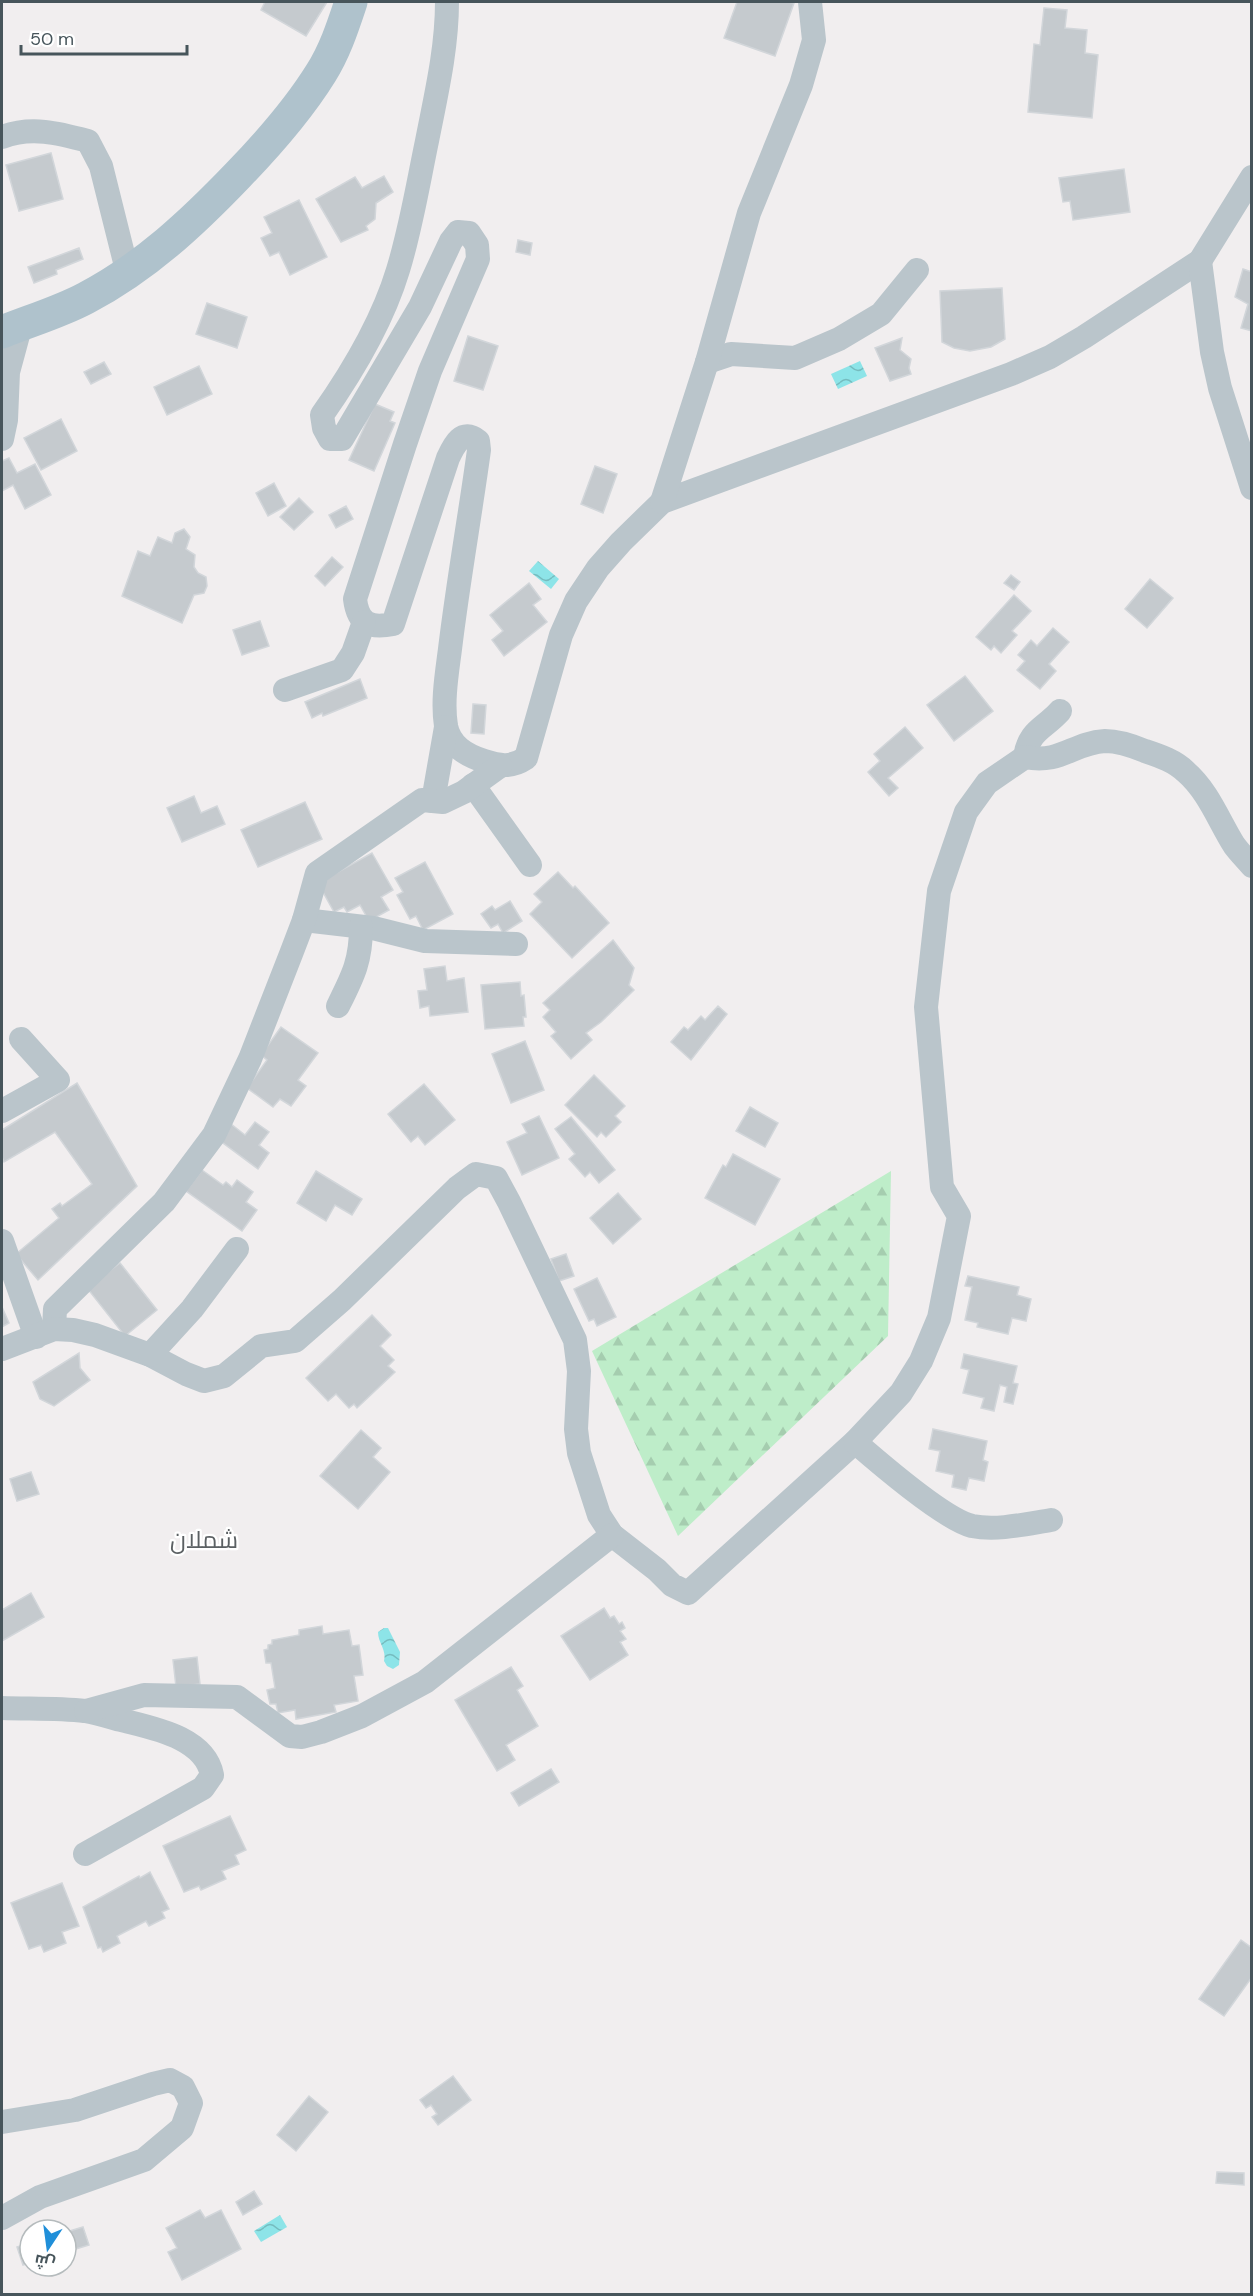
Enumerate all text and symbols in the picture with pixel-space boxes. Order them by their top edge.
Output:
scale bar [21,18,188,56]
text: 50 m [30,27,74,51]
district label: شملان [170,1524,238,1555]
north arrow [18,2218,78,2278]
text: ش [32,2250,57,2275]

